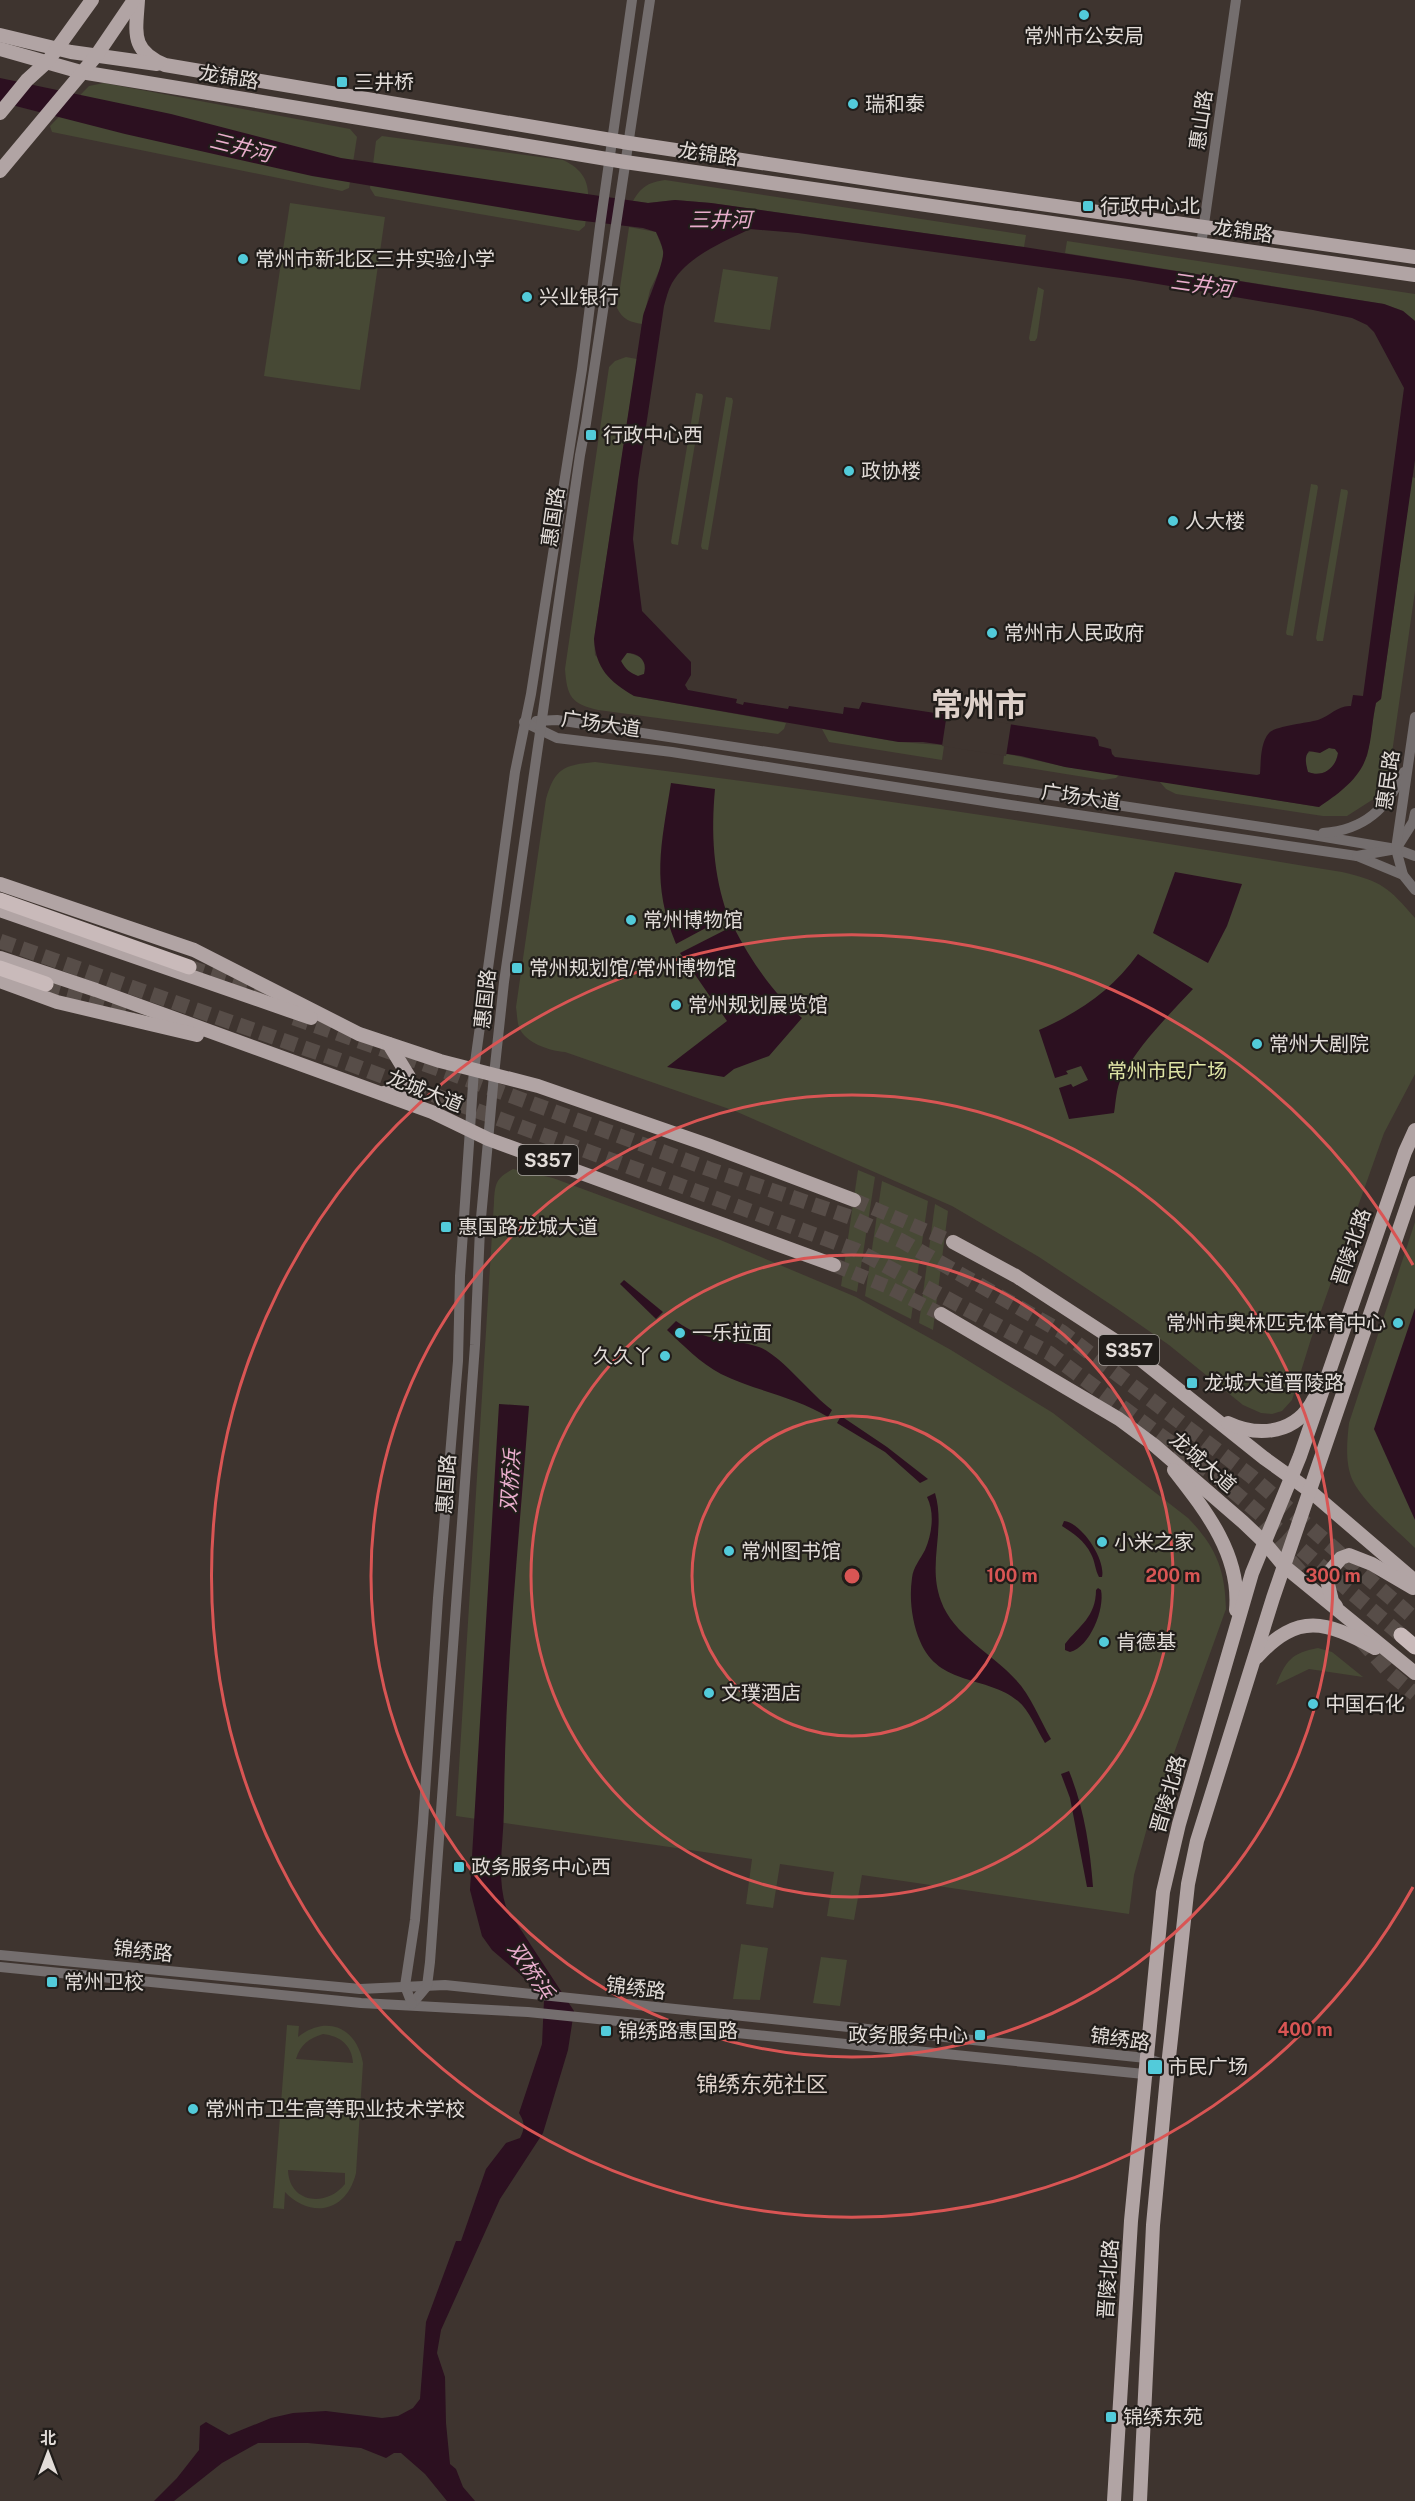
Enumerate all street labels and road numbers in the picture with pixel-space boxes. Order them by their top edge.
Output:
street label: 龙锦路 [197,60,261,94]
street label: 惠山路 [1185,89,1217,151]
street label: 龙锦路 [677,138,739,170]
street label: 龙锦路 [1212,215,1274,247]
street label: 惠国路 [537,486,569,548]
street label: 广场大道 [560,707,642,741]
street label: 惠民路 [1372,749,1404,811]
street label: 广场大道 [1040,780,1122,814]
street label: 惠国路 [470,968,500,1030]
street label: 龙城大道 [383,1065,467,1117]
road number: S357 [518,1145,578,1175]
street label: 晋陵北路 [1327,1205,1375,1289]
road number: S357 [1099,1335,1159,1365]
street label: 龙城大道 [1165,1427,1241,1497]
street label: 惠国路 [432,1453,460,1515]
street label: 晋陵北路 [1145,1752,1191,1836]
street label: 锦绣路 [112,1936,174,1966]
street label: 锦绣路 [605,1972,667,2004]
street label: 锦绣路 [1089,2023,1151,2055]
street label: 晋陵北路 [1093,2238,1123,2320]

